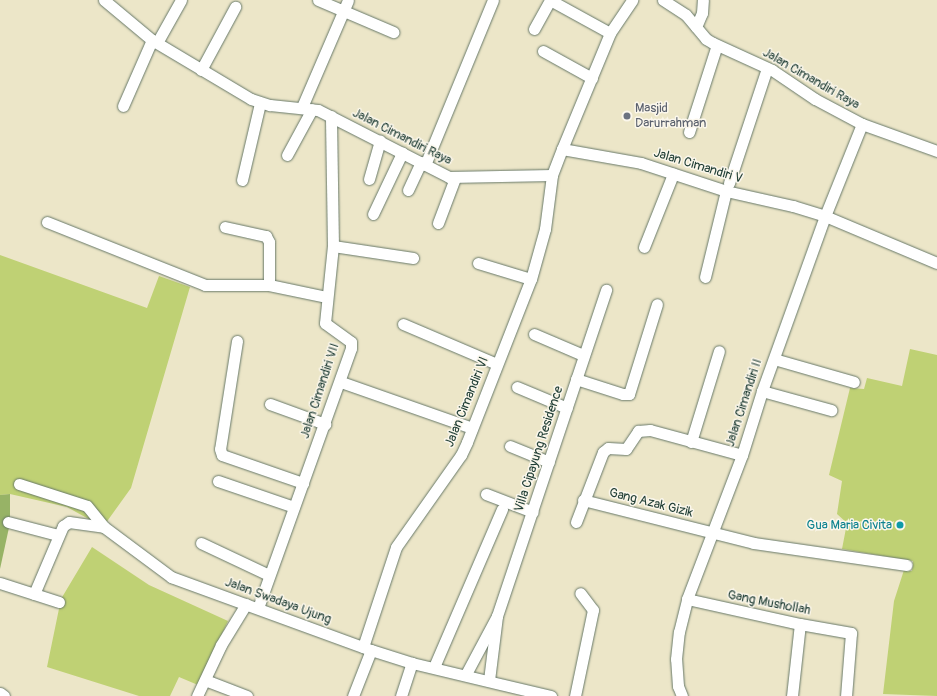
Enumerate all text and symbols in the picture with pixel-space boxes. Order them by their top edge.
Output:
street label: Jalan Cimandiri Raya [760,45,862,113]
place label: Masjid Darurrahman [635,101,706,132]
street label: Jalan Cimandiri Raya [350,105,454,169]
marker: Masjid Darurrahman [622,111,632,121]
street label: Jalan Cimandiri V [652,145,744,187]
street label: Jalan Cimandiri VII [297,341,343,441]
street label: Jalan Cimandiri VI [442,355,492,449]
street label: Jalan Cimandiri II [722,357,766,449]
street label: Villa Cipayung Residence [511,384,567,514]
street label: Gang Azak Gizik [607,485,695,521]
place label: Gua Maria Civita [807,517,892,533]
marker: Gua Maria Civita [895,520,905,530]
street label: Jalan Swadaya Ujung [223,574,333,628]
street label: Gang Mushollah [726,587,812,619]

